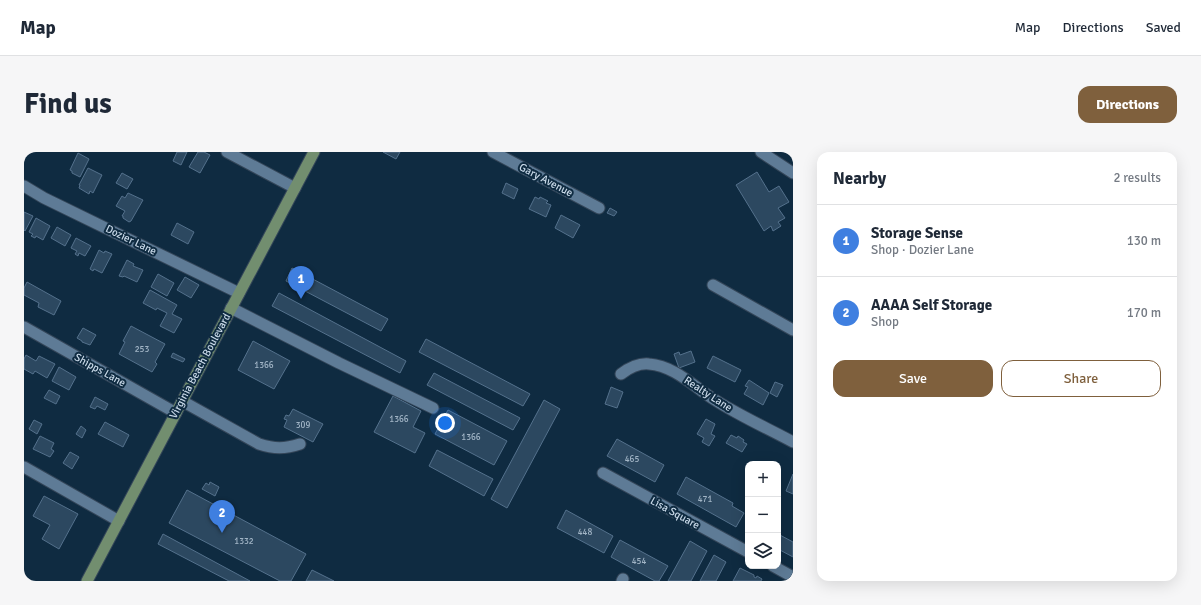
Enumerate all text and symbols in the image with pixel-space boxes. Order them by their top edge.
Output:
text: Map [20,16,56,40]
text: Map [1015,19,1041,36]
text: Directions [1063,19,1124,36]
text: Saved [1146,19,1181,36]
button: Directions [1078,86,1177,123]
text: Find us [24,87,112,121]
street label: Gary Avenue [517,160,575,200]
text: Nearby [833,168,886,189]
text: 2 results [1113,170,1161,186]
street label: Dozier Lane [103,222,159,258]
text: Storage Sense [871,224,963,242]
text: 1 [842,233,850,249]
text: 130 m [1127,233,1161,249]
text: Shop · Dozier Lane [871,242,974,258]
pin: 1 [288,266,314,299]
text: AAAA Self Storage [871,296,992,314]
text: 2 [842,305,850,321]
text: 170 m [1127,305,1161,321]
street label: Virginia Beach Boulevard [167,311,233,421]
text: Shop [871,314,899,330]
house number: 253 [135,344,149,355]
street label: Shipps Lane [72,351,128,389]
house number: 1366 [254,360,274,371]
button: Save [833,360,993,397]
button: Share [1001,360,1161,397]
street label: Realty Lane [681,374,735,414]
your location [435,413,455,433]
house number: 1366 [389,414,409,425]
house number: 309 [296,420,310,431]
house number: 1366 [461,432,481,443]
house number: 465 [625,454,639,465]
map controls [745,461,781,569]
button: + [745,461,781,497]
street label: Lisa Square [648,494,702,532]
house number: 471 [698,494,712,505]
button: − [745,497,781,533]
pin: 2 [209,500,235,533]
house number: 448 [578,527,592,538]
button: layers [745,533,781,569]
house number: 1332 [234,536,254,547]
house number: 454 [632,556,646,567]

